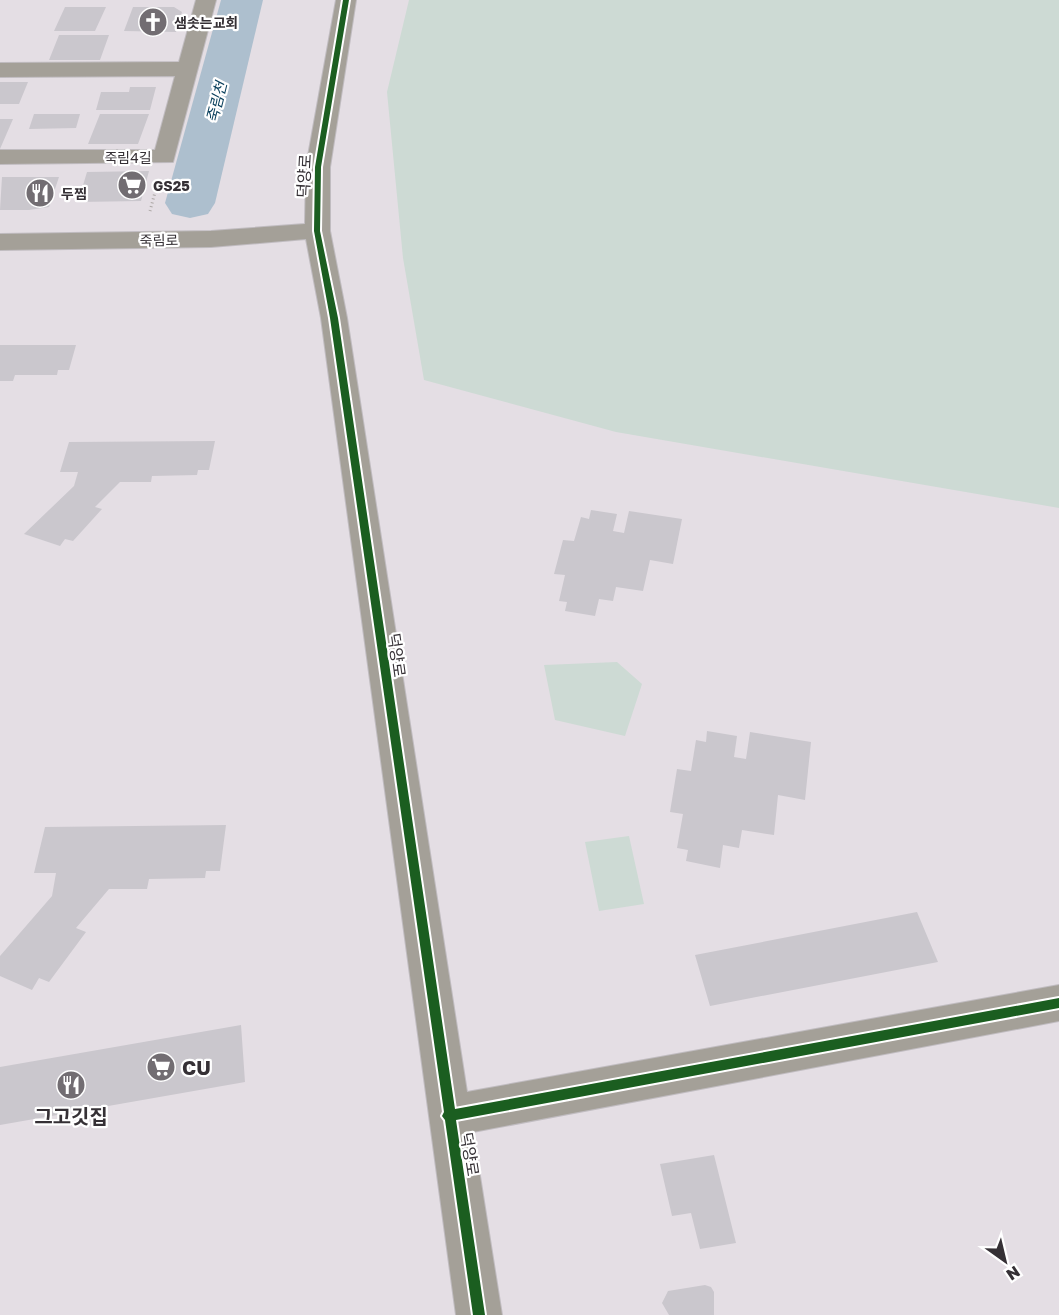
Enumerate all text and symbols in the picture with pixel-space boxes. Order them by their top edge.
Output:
church icon: 샘솟는교회 [137,6,169,38]
place label: 샘솟는교회 [174,14,238,31]
water label: 죽림천 [202,78,230,124]
street label: 죽림4길 [104,149,152,166]
street label: 덕양로 [293,153,315,199]
supermarket icon: GS25 [116,169,148,201]
restaurant icon: 두찜 [24,177,56,209]
place label: GS25 [153,177,190,194]
place label: 두찜 [61,185,87,202]
street label: 죽림로 [140,231,179,249]
street label: 덕양로 [384,632,410,679]
supermarket icon: CU [145,1051,177,1083]
place label: CU [182,1055,211,1079]
restaurant icon: 그고깃집 [55,1069,87,1101]
place label: 그고깃집 [34,1104,108,1128]
street label: 덕양로 [457,1131,483,1178]
north arrow [975,1231,1035,1291]
text: N [1003,1262,1024,1285]

